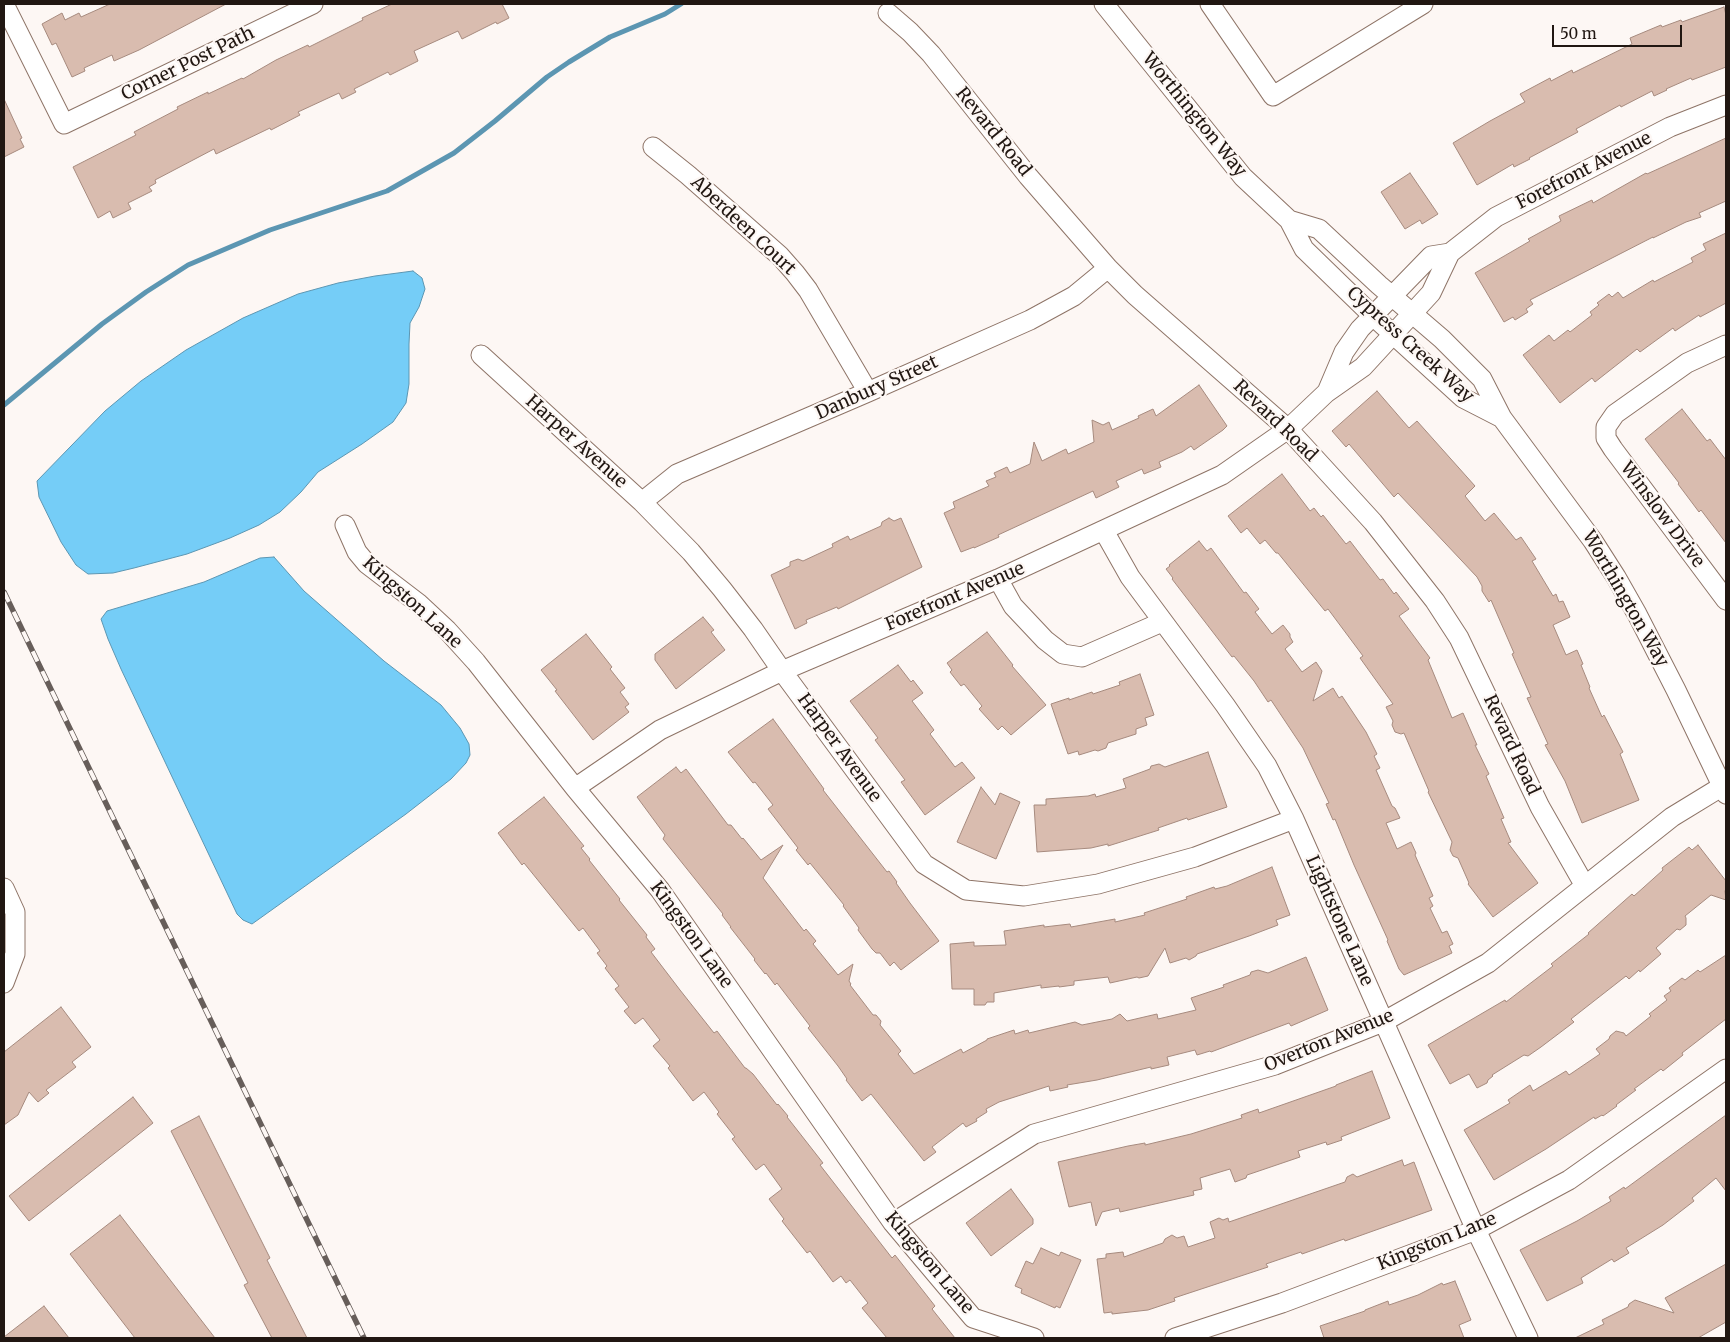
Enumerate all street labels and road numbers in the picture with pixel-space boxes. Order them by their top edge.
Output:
street label: Corner Post Path [118,22,258,106]
street label: Worthington Way [1137,49,1251,181]
street label: Revard Road [951,83,1035,181]
street label: Forefront Avenue [1513,128,1655,214]
street label: Aberdeen Court [686,172,800,280]
street label: Cypress Creek Way [1342,282,1478,408]
street label: Danbury Street [813,351,941,425]
street label: Revard Road [1229,376,1321,466]
street label: Harper Avenue [521,391,631,493]
street label: Winslow Drive [1615,458,1709,572]
street label: Worthington Way [1577,527,1673,671]
street label: Kingston Lane [358,553,466,653]
street label: Forefront Avenue [882,558,1028,636]
street label: Harper Avenue [792,690,886,806]
street label: Revard Road [1478,691,1544,799]
street label: Lightstone Lane [1301,853,1377,989]
street label: Kingston Lane [645,878,737,992]
street label: Overton Avenue [1261,1005,1397,1077]
street label: Kingston Lane [880,1208,978,1318]
street label: Kingston Lane [1374,1208,1500,1276]

